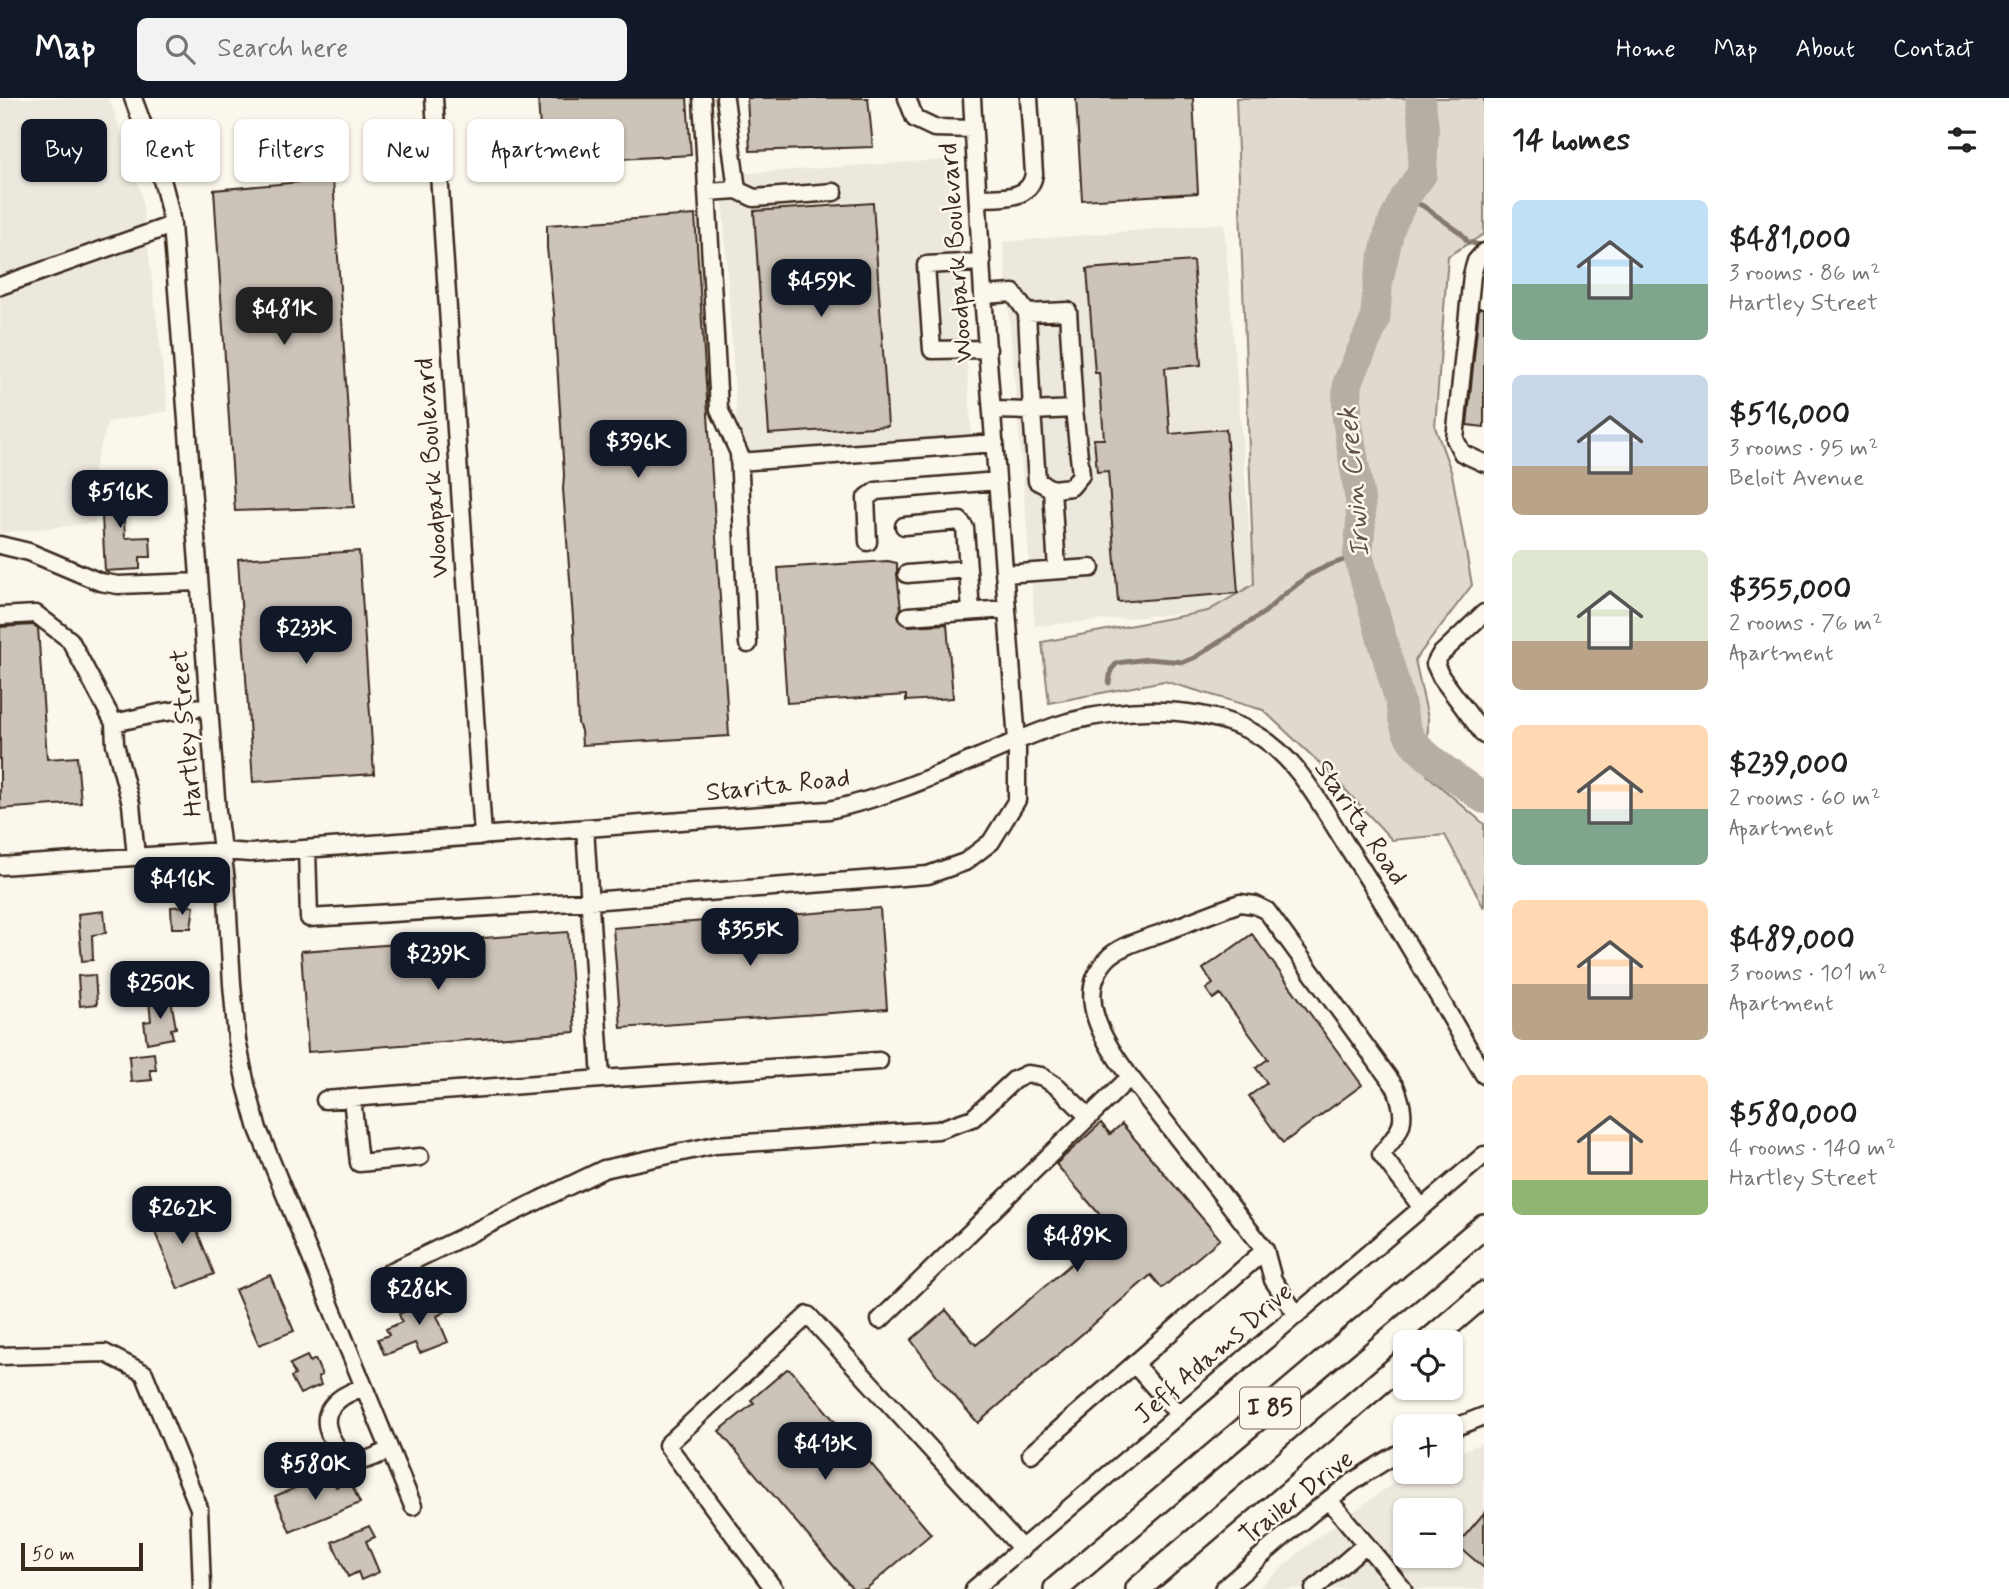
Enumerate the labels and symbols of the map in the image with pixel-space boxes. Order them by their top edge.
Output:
street label: Woodpark Boulevard [932,142,982,364]
pin: $459K [772,260,870,319]
pin: $481K [235,288,333,347]
street label: Woodpark Boulevard [408,357,458,579]
water label: Irwin Creek [1330,405,1380,559]
pin: $396K [589,420,687,480]
pin: $516K [71,470,169,530]
pin: $233K [257,606,355,666]
street label: Hartley Street [163,648,211,818]
street label: Starita Road [1305,754,1415,892]
street label: Starita Road [704,762,852,810]
pin: $416K [133,858,231,917]
pin: $355K [701,908,799,968]
pin: $239K [389,932,487,992]
pin: $250K [111,962,209,1021]
pin: $262K [133,1186,231,1246]
pin: $489K [1028,1214,1126,1274]
pin: $286K [370,1268,468,1327]
street label: Jeff Adams Drive [1128,1276,1300,1432]
road number: I 85 [1240,1388,1300,1428]
pin: $413K [776,1422,874,1482]
pin: $580K [266,1442,364,1502]
street label: Trailer Drive [1233,1443,1361,1553]
scale bar [21,1540,144,1572]

